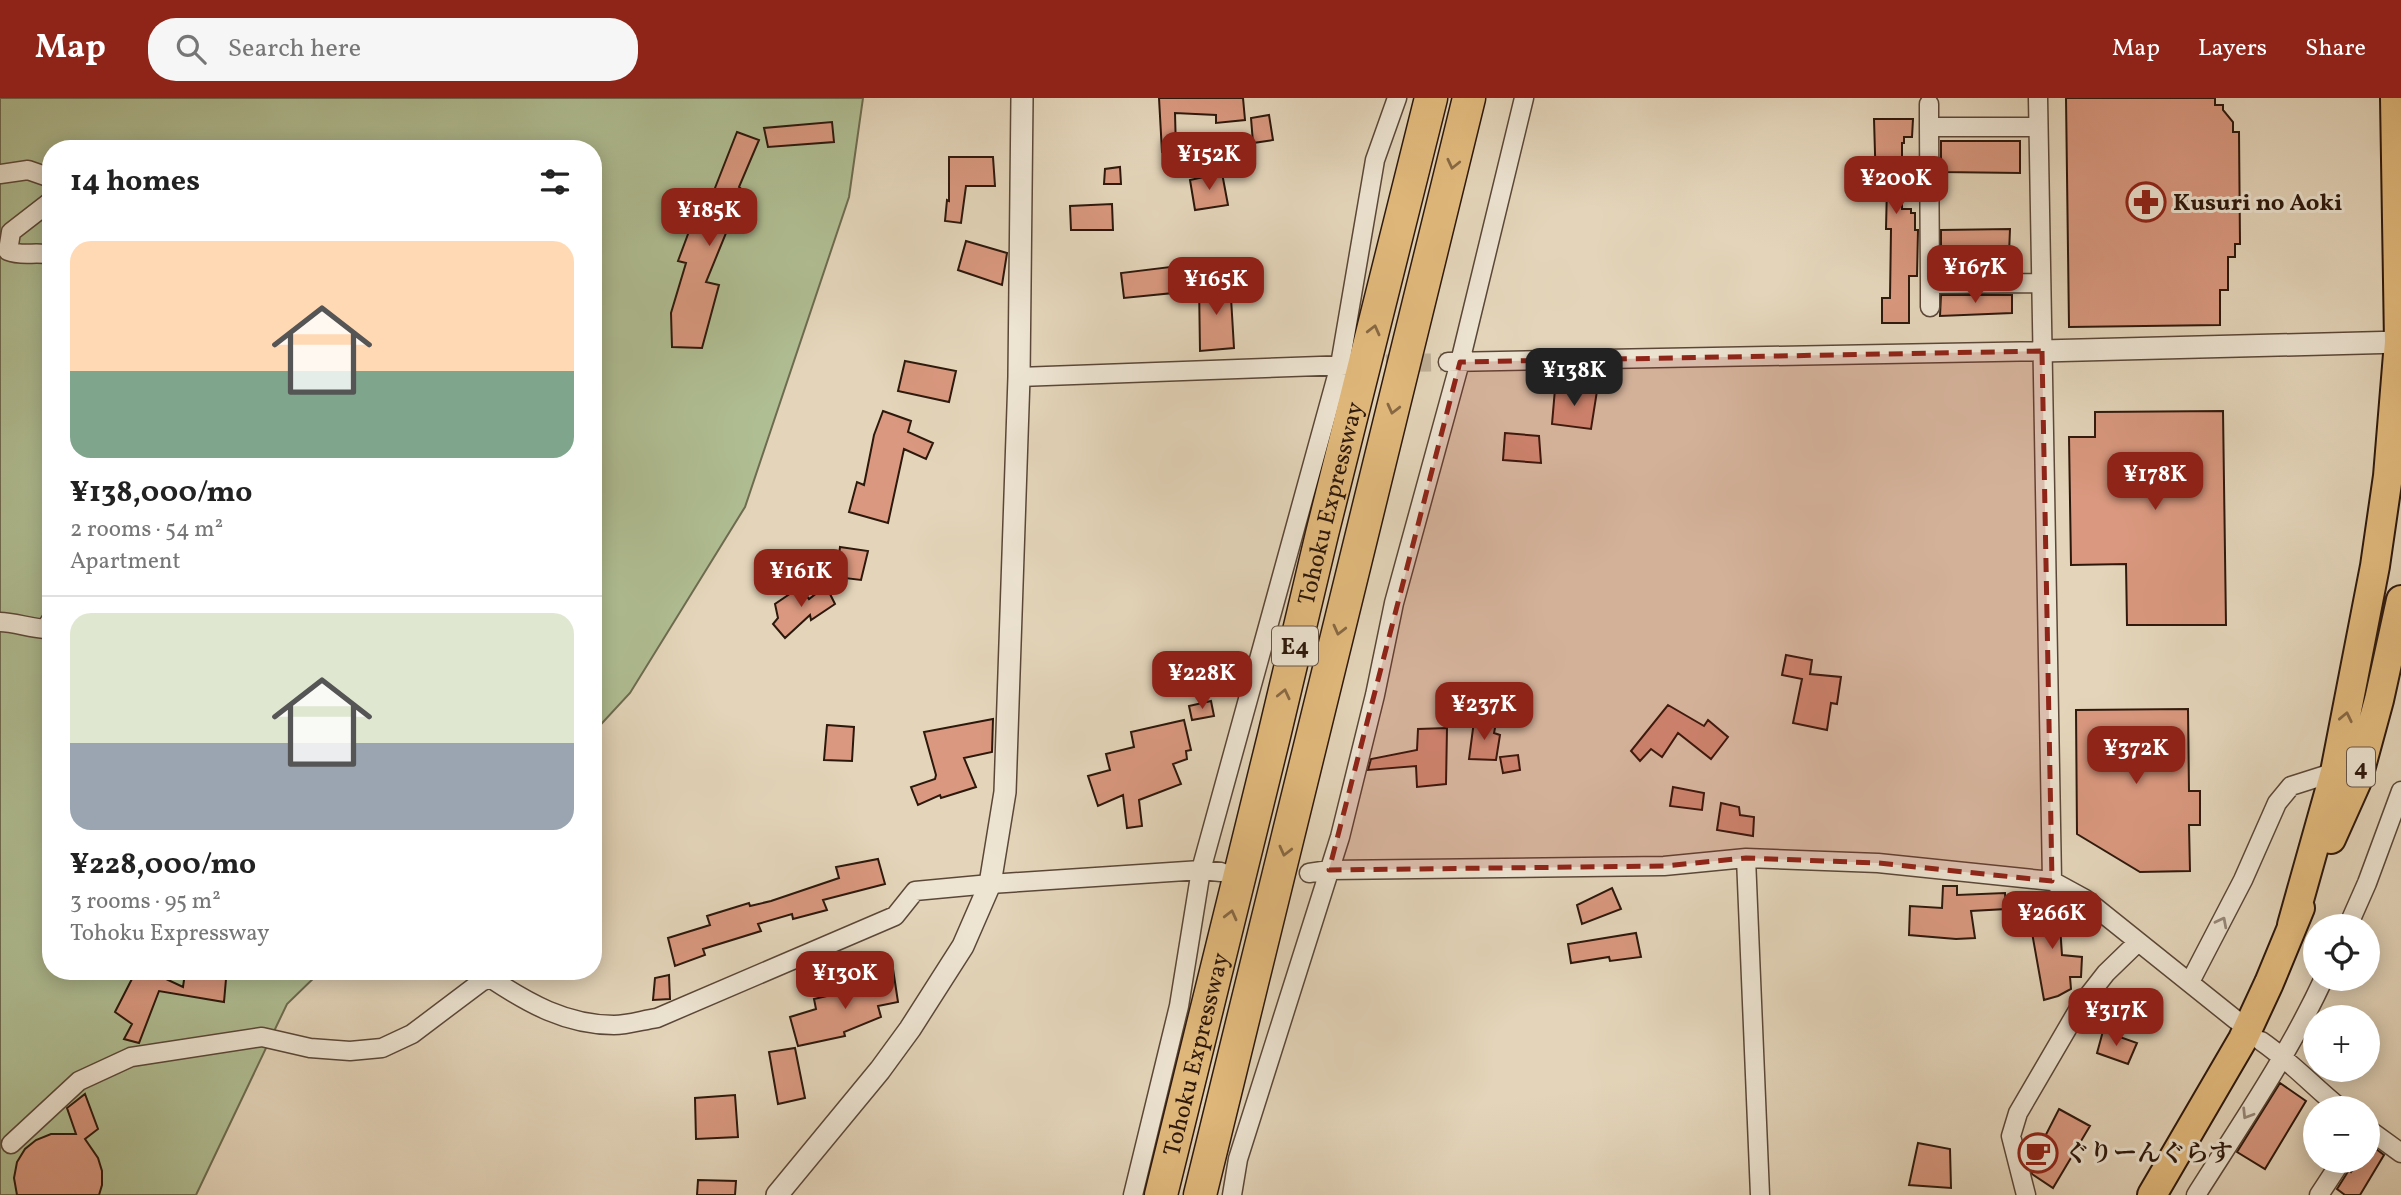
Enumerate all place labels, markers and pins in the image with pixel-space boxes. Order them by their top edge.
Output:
pin: ¥152K [1160,132,1258,192]
pin: ¥200K [1847,156,1945,216]
pharmacy icon: Kusuri no Aoki [2125,181,2167,223]
place label: Kusuri no Aoki [2173,187,2342,221]
pin: ¥185K [660,188,758,248]
pin: ¥167K [1926,246,2024,305]
pin: ¥165K [1167,258,1265,317]
pin: ¥138K [1525,348,1623,408]
pin: ¥178K [2106,452,2204,512]
pin: ¥161K [752,550,850,609]
pin: ¥228K [1153,652,1251,711]
pin: ¥237K [1435,682,1533,742]
pin: ¥372K [2087,726,2185,786]
pin: ¥266K [2003,892,2101,951]
pin: ¥130K [796,951,894,1011]
pin: ¥317K [2067,988,2165,1048]
cafe icon: ぐりーんぐらす [2017,1132,2059,1174]
place label: ぐりーんぐらす [2065,1138,2233,1172]

